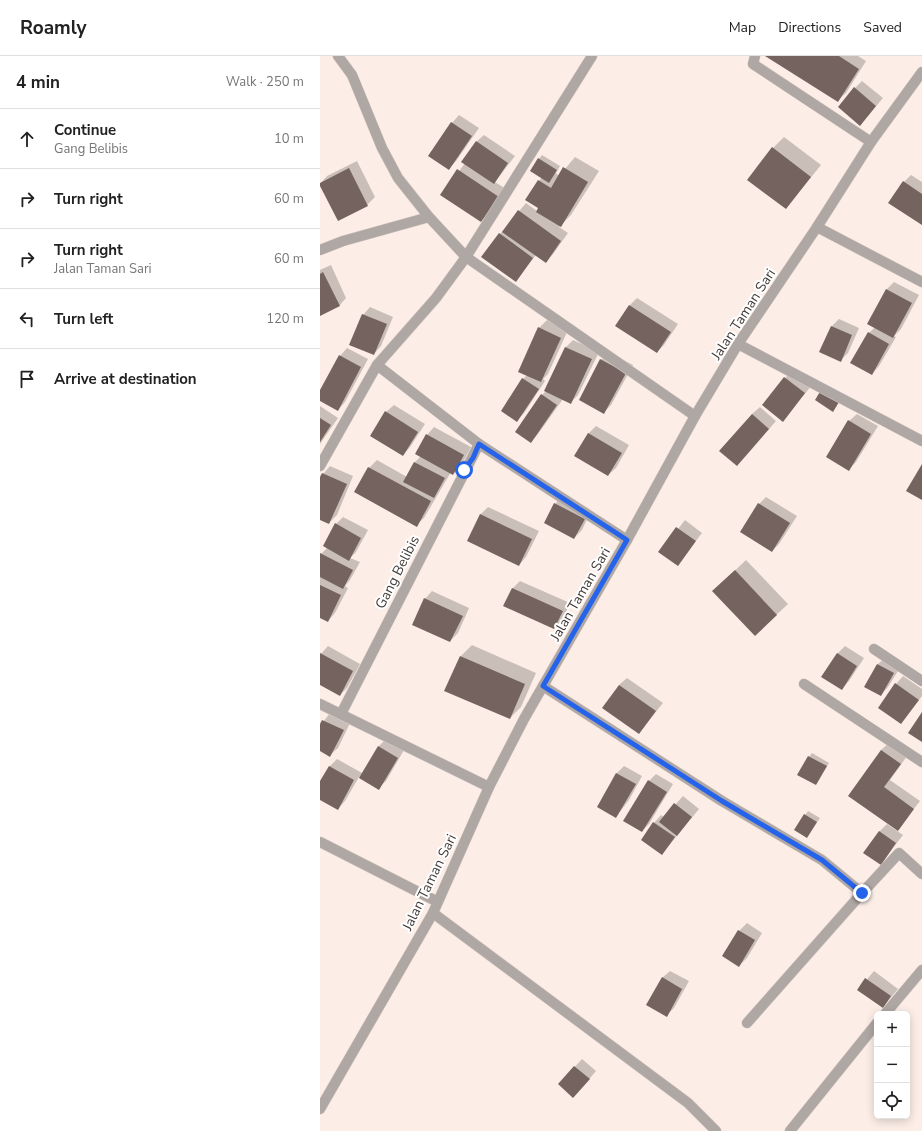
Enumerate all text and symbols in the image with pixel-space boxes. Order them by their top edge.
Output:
text: Roamly [20,15,87,41]
text: Map [729,18,756,37]
text: Directions [778,18,841,37]
text: Saved [863,18,902,37]
text: 4 min [16,71,60,94]
text: Walk · 250 m [226,73,304,91]
text: Continue [54,120,116,140]
icon: ahead [16,128,38,150]
text: 10 m [274,130,304,148]
text: Gang Belibis [54,140,128,158]
icon: right [16,188,38,210]
text: Turn right [54,189,123,209]
text: 60 m [274,190,304,208]
text: Turn right [54,240,123,260]
icon: right [16,248,38,270]
text: 60 m [274,250,304,268]
text: Jalan Taman Sari [54,260,152,278]
street label: Jalan Taman Sari [706,265,780,364]
icon: left [16,308,38,330]
text: Turn left [54,309,113,329]
text: 120 m [266,310,304,328]
icon: arrive [16,368,38,390]
text: Arrive at destination [54,369,197,389]
route start [455,461,473,479]
street label: Gang Belibis [371,532,424,612]
street label: Jalan Taman Sari [545,544,615,645]
street label: Jalan Taman Sari [397,831,461,935]
route end [853,884,871,902]
map controls [874,1011,910,1119]
button: + [874,1011,910,1047]
button: − [874,1047,910,1083]
button: locate [874,1083,910,1119]

